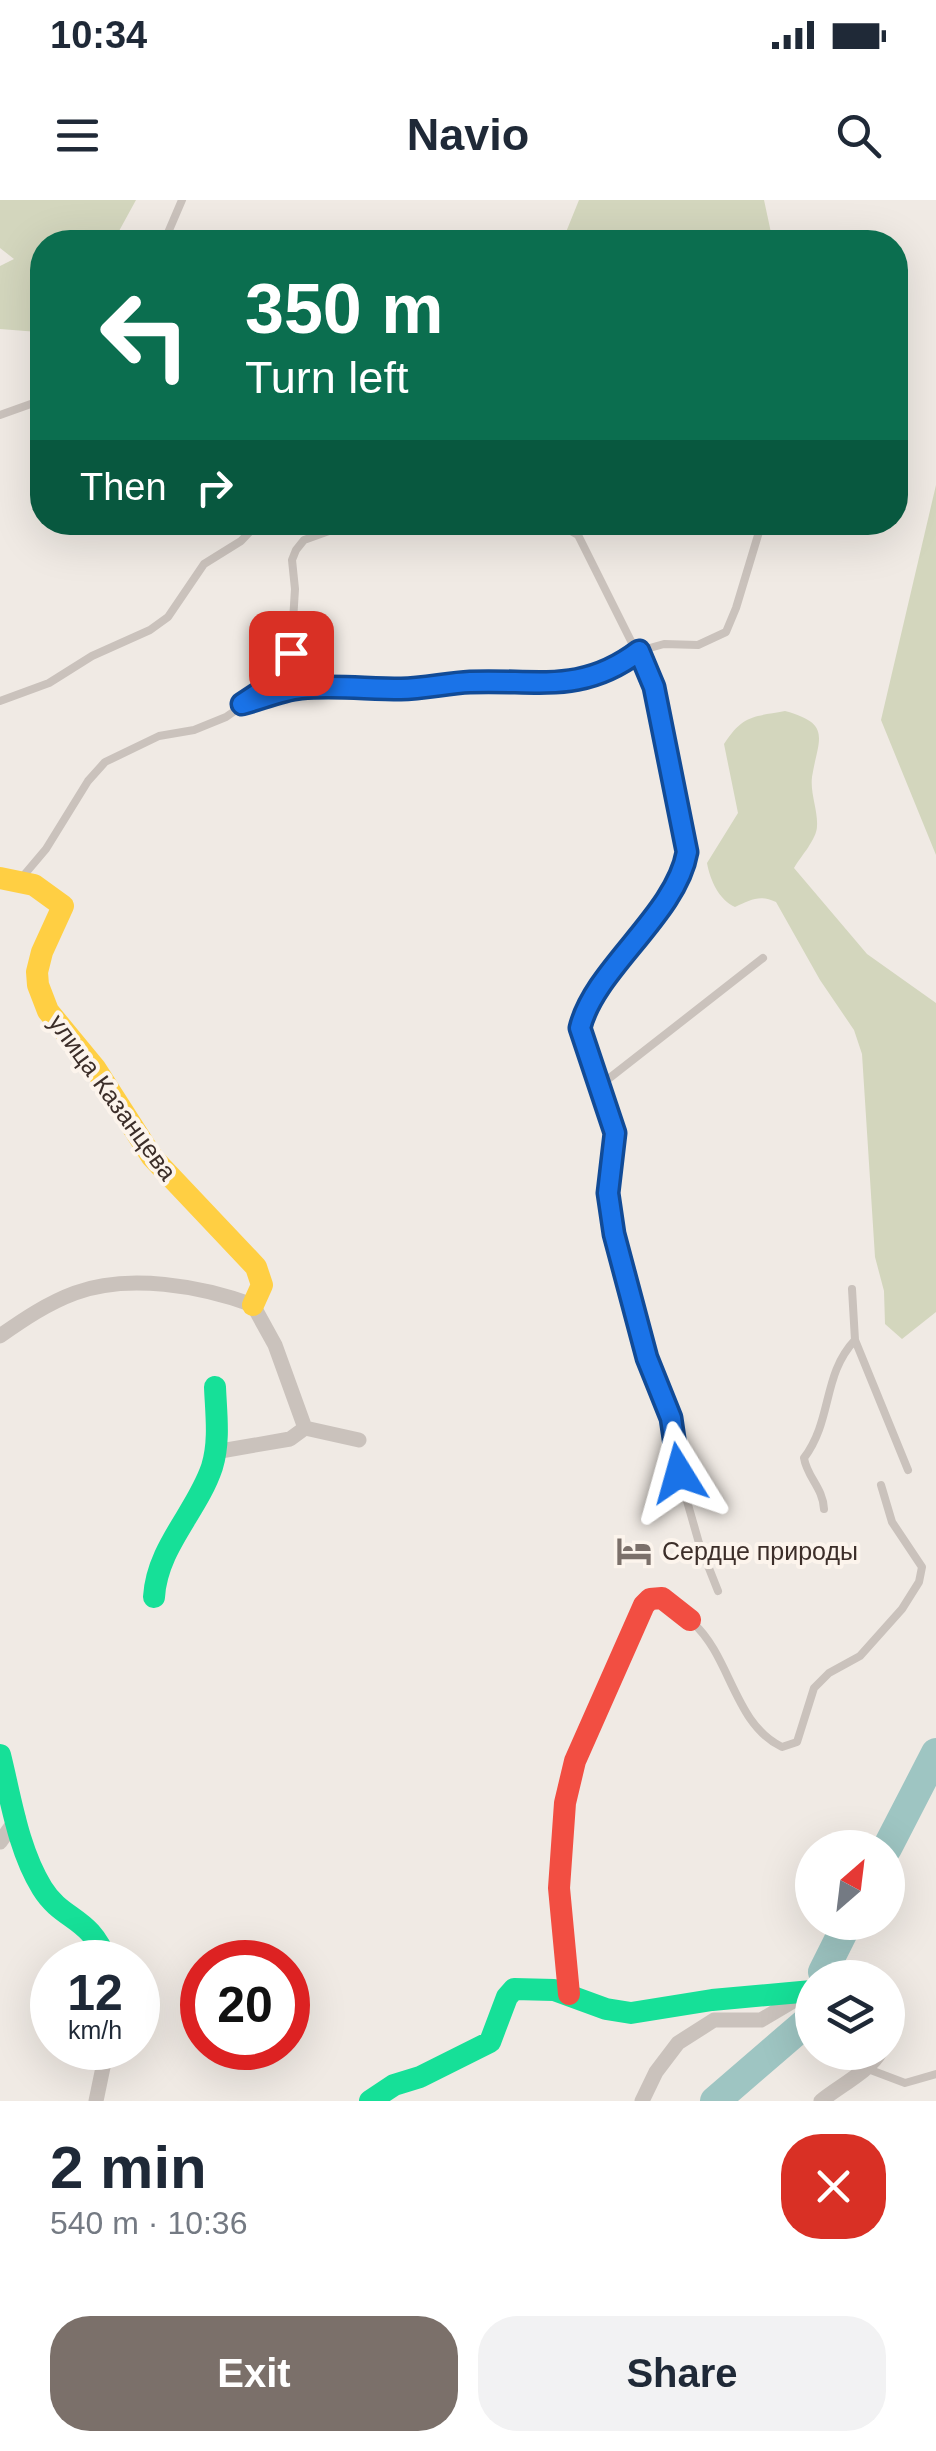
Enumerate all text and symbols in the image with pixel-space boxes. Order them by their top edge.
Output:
text: 10:34 [50,14,147,56]
icon: menu [50,108,105,163]
icon: search [831,108,886,163]
text: Navio [407,109,529,160]
icon: left [80,270,210,400]
text: 350 m [245,270,443,348]
text: Turn left [245,352,408,403]
icon: right [187,460,242,515]
text: Then [80,466,167,508]
pin [249,611,334,696]
icon: arrive [264,626,319,681]
street label: улица Казанцева [44,1009,183,1185]
position arrow [627,1421,731,1525]
hotel icon: Сердце природы [615,1532,653,1570]
place label: Сердце природы [662,1537,858,1565]
north arrow [795,1830,905,1940]
map controls [795,1830,905,2070]
speed limit sign: 20 [180,1940,310,2070]
button: layers [795,1960,905,2070]
text: 12 [67,1965,123,2021]
text: km/h [68,2016,122,2044]
text: 2 min [50,2134,207,2201]
button: close [781,2134,886,2239]
text: 540 m · 10:36 [50,2205,247,2241]
button: Exit [50,2316,458,2431]
button: Share [478,2316,886,2431]

